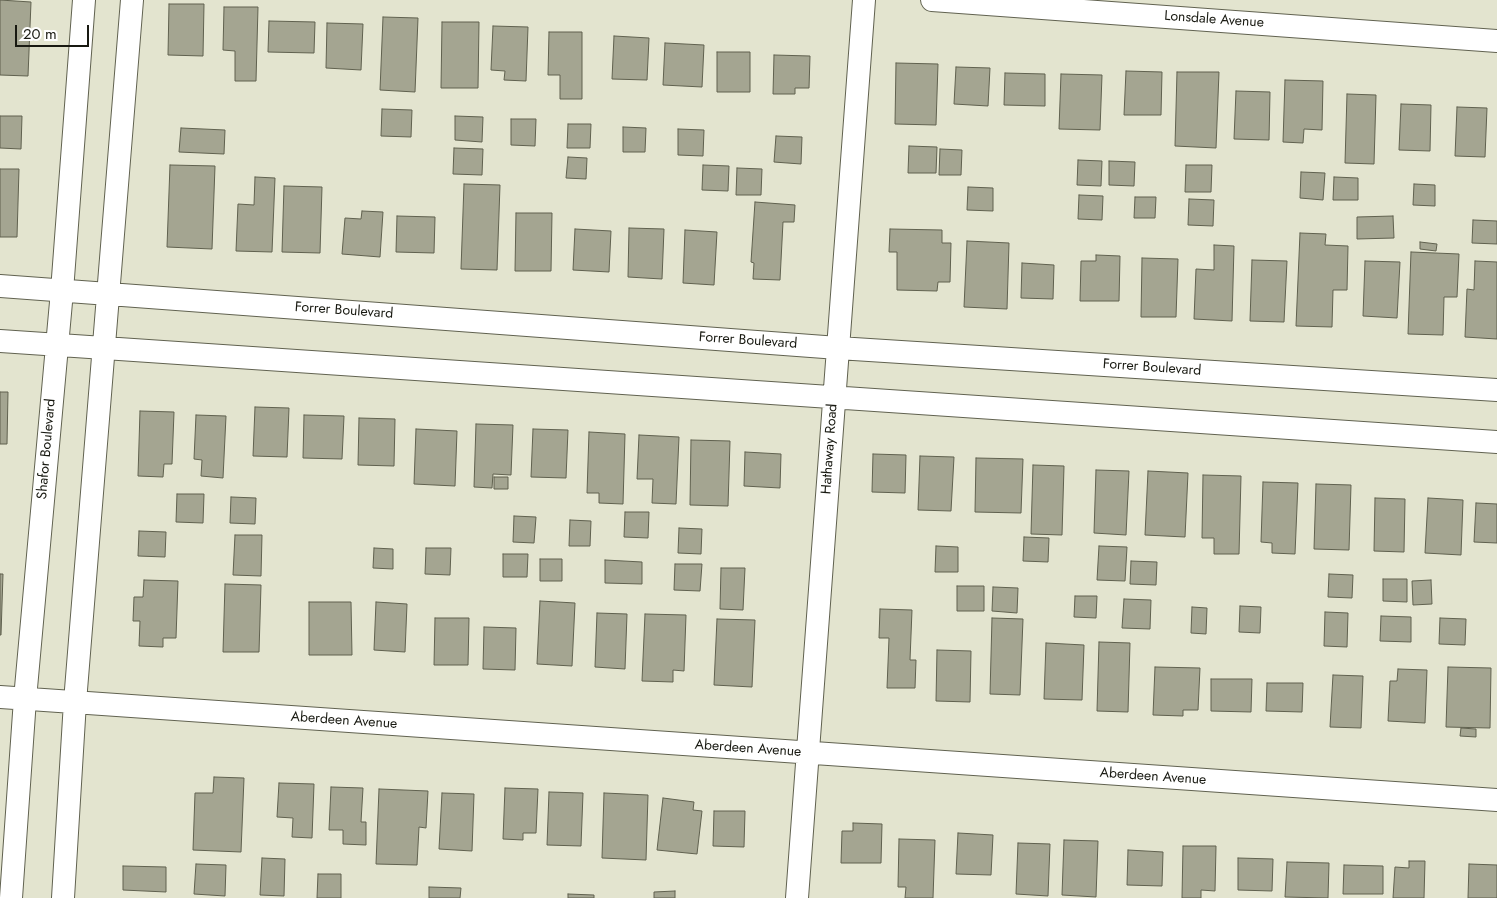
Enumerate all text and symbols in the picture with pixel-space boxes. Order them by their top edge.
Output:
street label: Lonsdale Avenue [1164,8,1264,32]
scale bar [18,15,91,47]
text: 20 m [23,23,57,45]
street label: Forrer Boulevard [294,299,394,323]
street label: Forrer Boulevard [698,329,798,353]
street label: Forrer Boulevard [1102,356,1202,380]
street label: Shafor Boulevard [34,398,60,500]
street label: Hathaway Road [818,403,842,495]
street label: Aberdeen Avenue [290,709,398,733]
street label: Aberdeen Avenue [694,737,802,761]
street label: Aberdeen Avenue [1099,765,1207,789]

